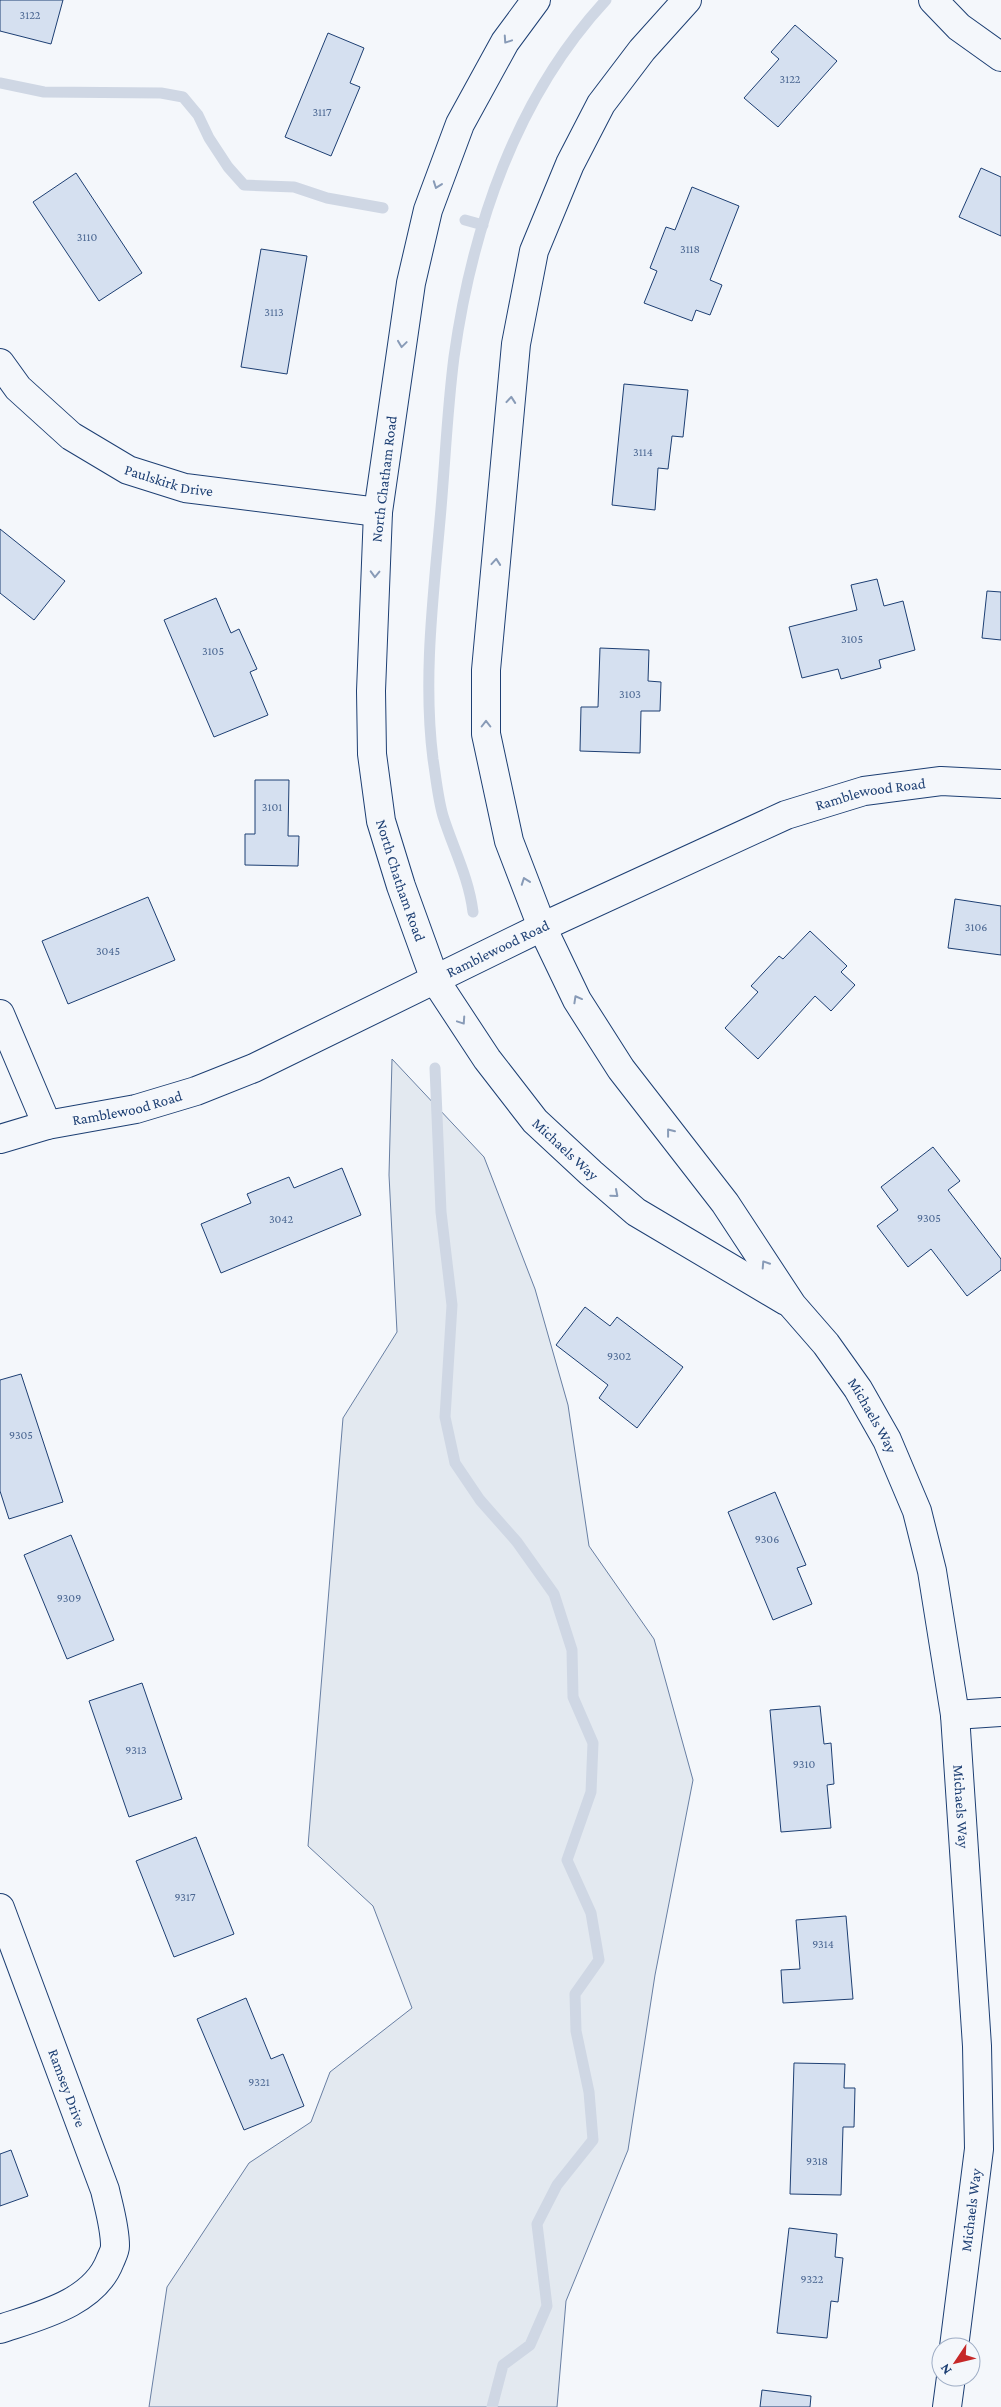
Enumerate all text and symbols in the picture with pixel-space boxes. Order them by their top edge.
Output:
house number: 3122 [19,8,41,22]
one-way arrow [504,34,514,43]
house number: 3122 [779,72,801,86]
house number: 3117 [312,105,332,119]
one-way arrow [433,181,443,189]
house number: 3110 [77,230,97,244]
house number: 3118 [680,242,700,256]
house number: 3113 [264,305,284,319]
one-way arrow [397,340,408,348]
one-way arrow [505,396,516,404]
street label: North Chatham Road [368,415,400,543]
house number: 3114 [633,445,653,459]
street label: Paulskirk Drive [123,461,214,499]
one-way arrow [490,558,501,566]
one-way arrow [370,571,381,579]
house number: 3105 [841,632,863,646]
house number: 3105 [202,644,224,658]
house number: 3103 [619,687,641,701]
one-way arrow [481,720,491,728]
street label: Ramblewood Road [813,775,927,813]
house number: 3101 [262,800,282,814]
street label: North Chatham Road [373,817,428,944]
one-way arrow [520,878,530,886]
street label: Ramblewood Road [444,917,552,981]
house number: 3106 [965,920,987,934]
house number: 3045 [96,944,120,958]
one-way arrow [573,995,583,1004]
one-way arrow [455,1016,465,1025]
street label: Ramblewood Road [71,1088,184,1128]
street label: Michaels Way [529,1115,602,1184]
one-way arrow [668,1129,676,1138]
one-way arrow [609,1188,618,1197]
house number: 9305 [917,1211,941,1225]
house number: 3042 [269,1212,293,1226]
one-way arrow [762,1260,771,1269]
house number: 9302 [607,1349,631,1363]
street label: Michaels Way [845,1375,900,1456]
house number: 9305 [9,1428,33,1442]
house number: 9306 [755,1532,779,1546]
house number: 9309 [57,1591,81,1605]
house number: 9313 [125,1743,147,1757]
house number: 9310 [793,1757,815,1771]
street label: Michaels Way [950,1764,972,1849]
house number: 9317 [174,1890,196,1904]
house number: 9314 [812,1937,834,1951]
street label: Ramsey Drive [45,2047,89,2130]
house number: 9321 [248,2075,270,2089]
house number: 9318 [806,2154,828,2168]
street label: Michaels Way [958,2167,985,2253]
house number: 9322 [801,2272,824,2286]
north arrow [931,2337,981,2387]
text: N [936,2361,955,2378]

